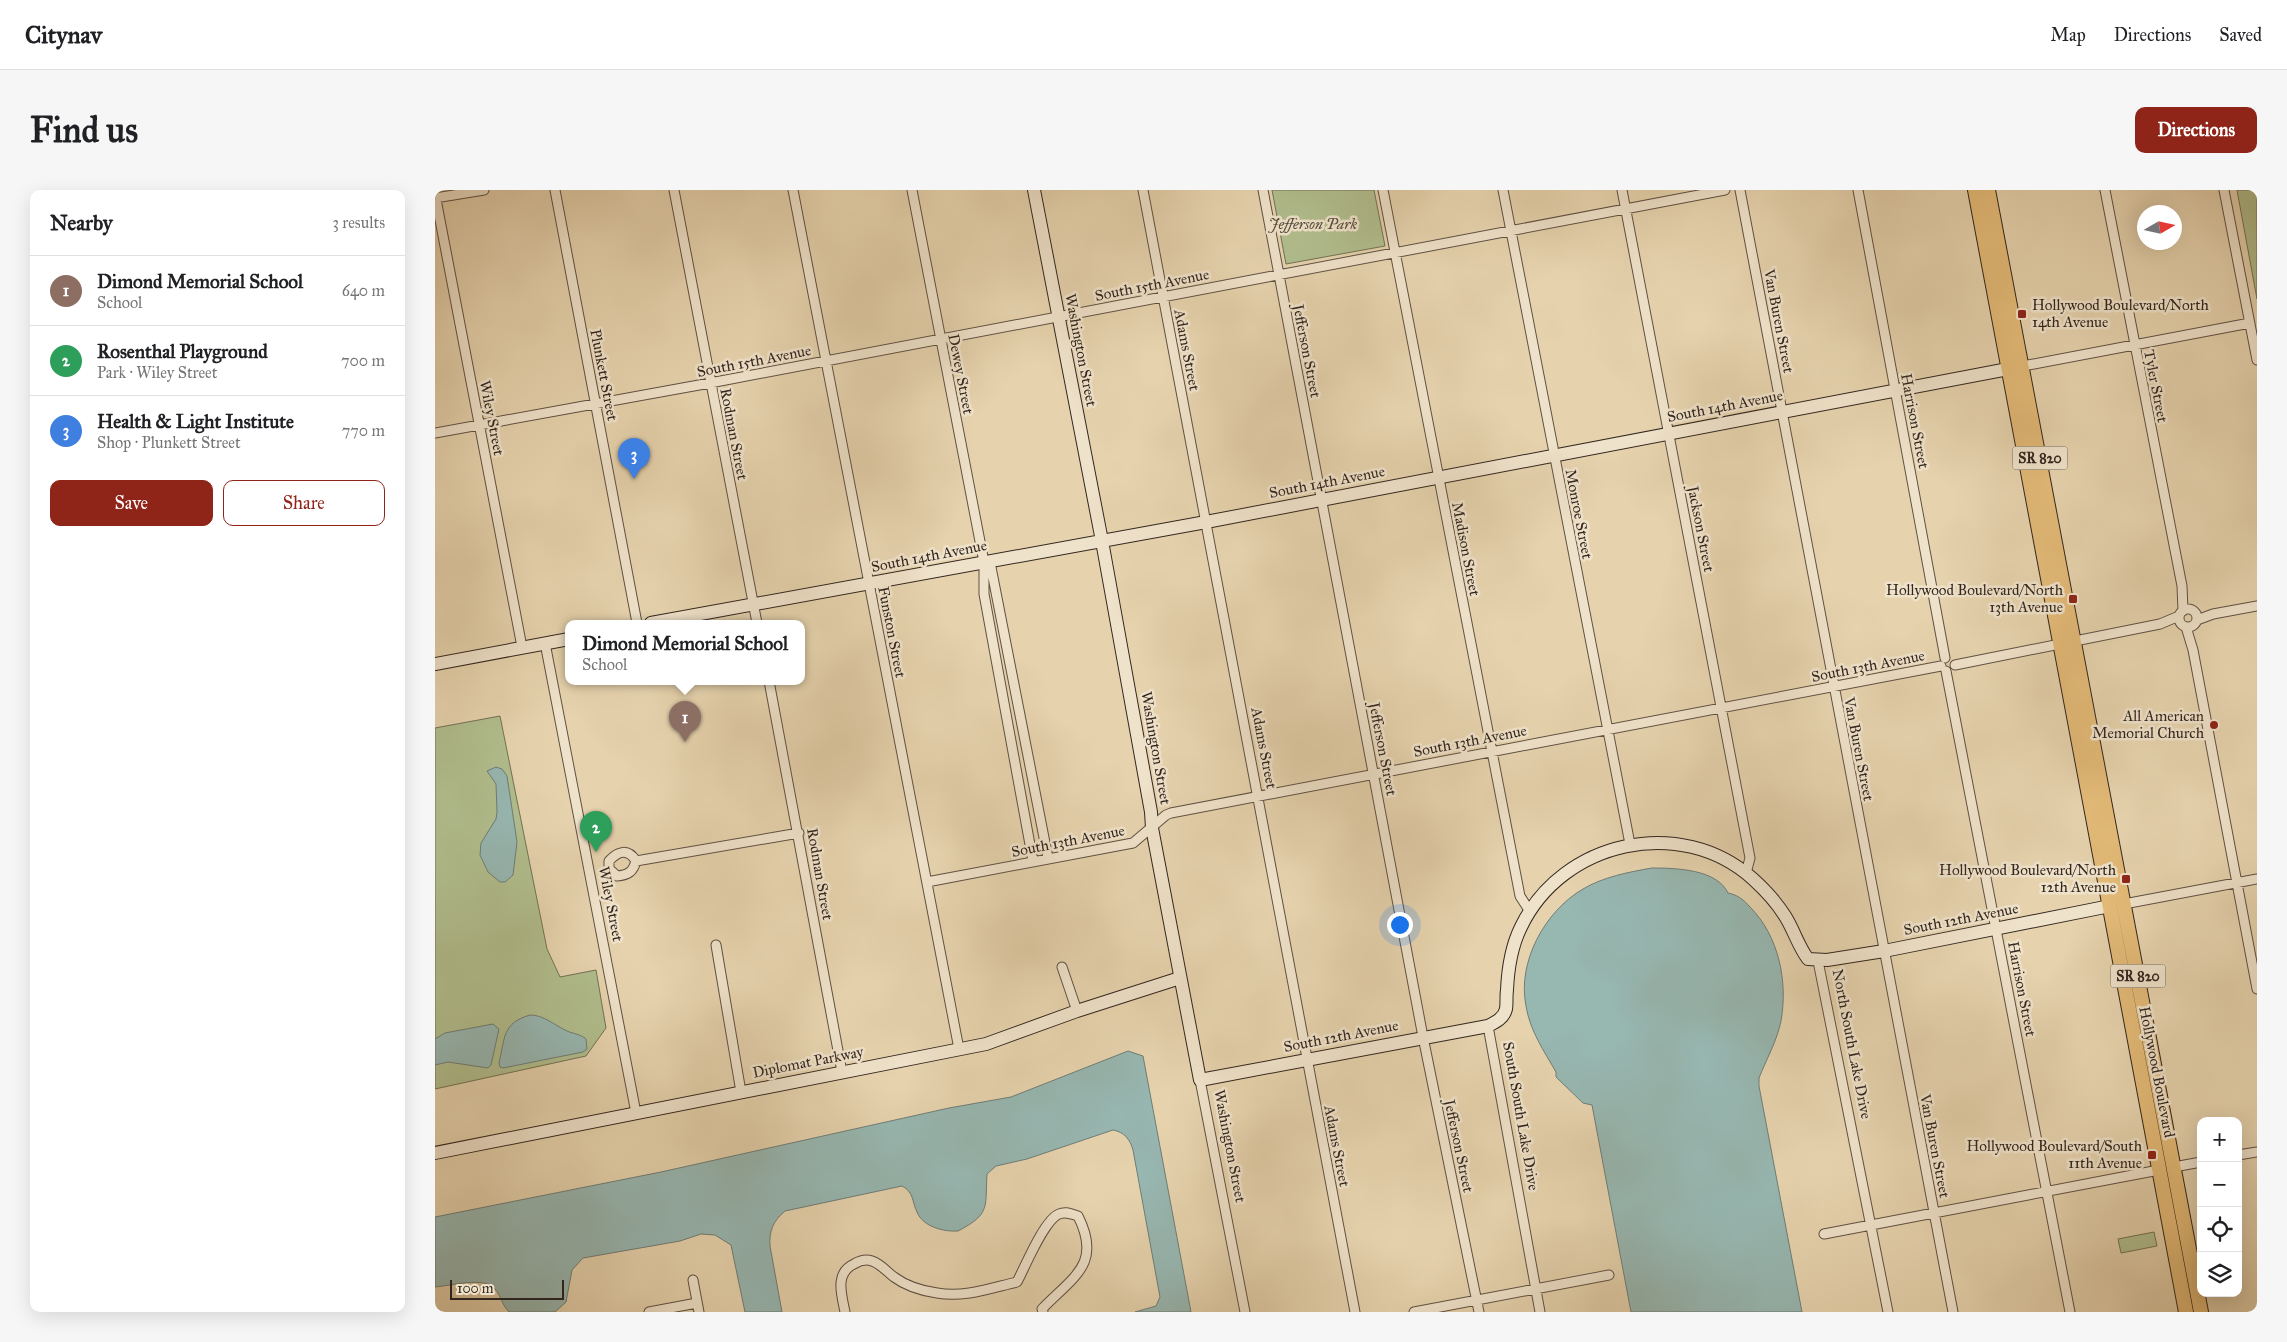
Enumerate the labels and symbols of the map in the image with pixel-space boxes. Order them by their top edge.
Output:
north arrow [2137,205,2182,250]
park label: Jefferson Park [1268,215,1358,233]
street label: South 15th Avenue [1093,265,1211,305]
street label: Van Buren Street [1760,267,1798,375]
street label: Washington Street [1061,292,1101,409]
place label: Hollywood Boulevard/North 14th Avenue [2032,296,2210,331]
street label: Jefferson Street [1288,301,1325,400]
street label: Adams Street [1170,307,1204,393]
marker: Hollywood Boulevard/North 14th Avenue [2016,308,2028,320]
street label: Plunkett Street [586,328,622,423]
street label: Dewey Street [944,332,978,416]
street label: South 15th Avenue [695,341,813,381]
street label: Tyler Street [2140,348,2172,425]
street label: Harrison Street [1897,372,1933,471]
street label: Wiley Street [476,379,508,458]
street label: South 14th Avenue [1666,386,1784,426]
street label: Rodman Street [716,387,752,482]
pin: 3 [618,438,650,479]
road number: SR 820 [2013,446,2067,470]
street label: South 14th Avenue [1268,462,1386,502]
street label: Monroe Street [1561,468,1597,561]
street label: Jackson Street [1682,483,1718,574]
street label: Madison Street [1448,501,1484,598]
street label: South 14th Avenue [870,536,988,576]
place label: Hollywood Boulevard/North 13th Avenue [1886,581,2064,616]
street label: Funston Street [874,585,910,680]
marker: Hollywood Boulevard/North 13th Avenue [2067,593,2079,605]
street label: South 13th Avenue [1810,646,1926,686]
street label: Washington Street [1137,690,1175,807]
street label: Van Buren Street [1840,695,1878,803]
street label: Jefferson Street [1364,699,1401,798]
pin: 1 [669,701,701,742]
street label: Adams Street [1247,705,1281,791]
place label: All American Memorial Church [2092,707,2205,742]
marker: All American Memorial Church [2208,719,2220,731]
street label: South 13th Avenue [1412,721,1528,761]
pin: 2 [580,811,612,852]
street label: South 13th Avenue [1010,821,1126,861]
street label: Rodman Street [803,827,837,922]
place label: Hollywood Boulevard/North 12th Avenue [1939,861,2117,896]
street label: Wiley Street [595,865,627,944]
marker: Hollywood Boulevard/North 12th Avenue [2120,873,2132,885]
street label: South 12th Avenue [1902,899,2020,939]
your location [1387,912,1413,938]
street label: Harrison Street [2004,940,2040,1039]
road number: SR 820 [2111,964,2165,988]
street label: North South Lake Drive [1829,968,1875,1120]
street label: Hollywood Boulevard [2135,1005,2179,1140]
street label: South 12th Avenue [1282,1016,1400,1056]
street label: South South Lake Drive [1499,1040,1543,1192]
street label: Diplomat Parkway [751,1042,866,1082]
street label: Washington Street [1210,1088,1250,1205]
street label: Van Buren Street [1916,1092,1954,1200]
street label: Jefferson Street [1439,1096,1478,1195]
street label: Adams Street [1320,1103,1354,1189]
place label: Hollywood Boulevard/South 11th Avenue [1967,1137,2143,1172]
marker: Hollywood Boulevard/South 11th Avenue [2146,1149,2158,1161]
scale bar [450,1277,564,1300]

